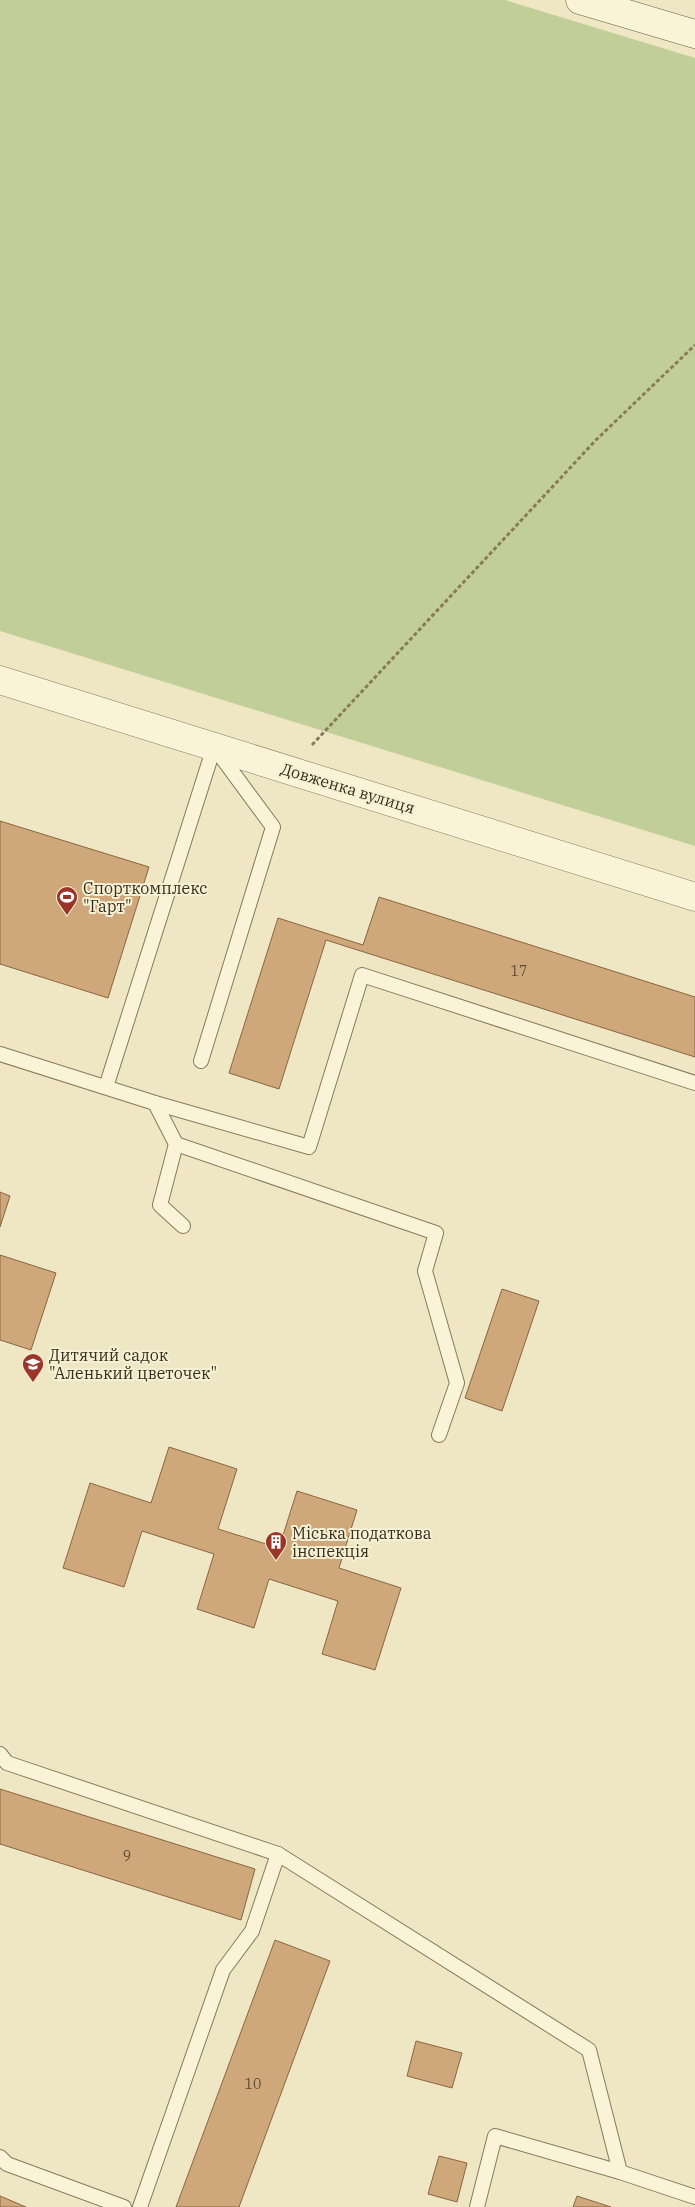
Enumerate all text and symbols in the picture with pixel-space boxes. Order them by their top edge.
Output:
street label: Довженка вулиця [279,758,417,818]
place label: Спорткомплекс "Гарт" [83,878,208,916]
sports icon: Спорткомплекс "Гарт" [55,885,79,916]
house number: 17 [511,962,527,980]
place label: Дитячий садок "Аленький цветочек" [49,1345,217,1383]
school or university icon: Дитячий садок "Аленький цветочек" [21,1352,45,1383]
place label: Міська податкова інспекція [292,1523,432,1561]
building icon: Міська податкова інспекція [264,1530,288,1561]
house number: 9 [123,1847,131,1865]
house number: 10 [245,2075,261,2093]

